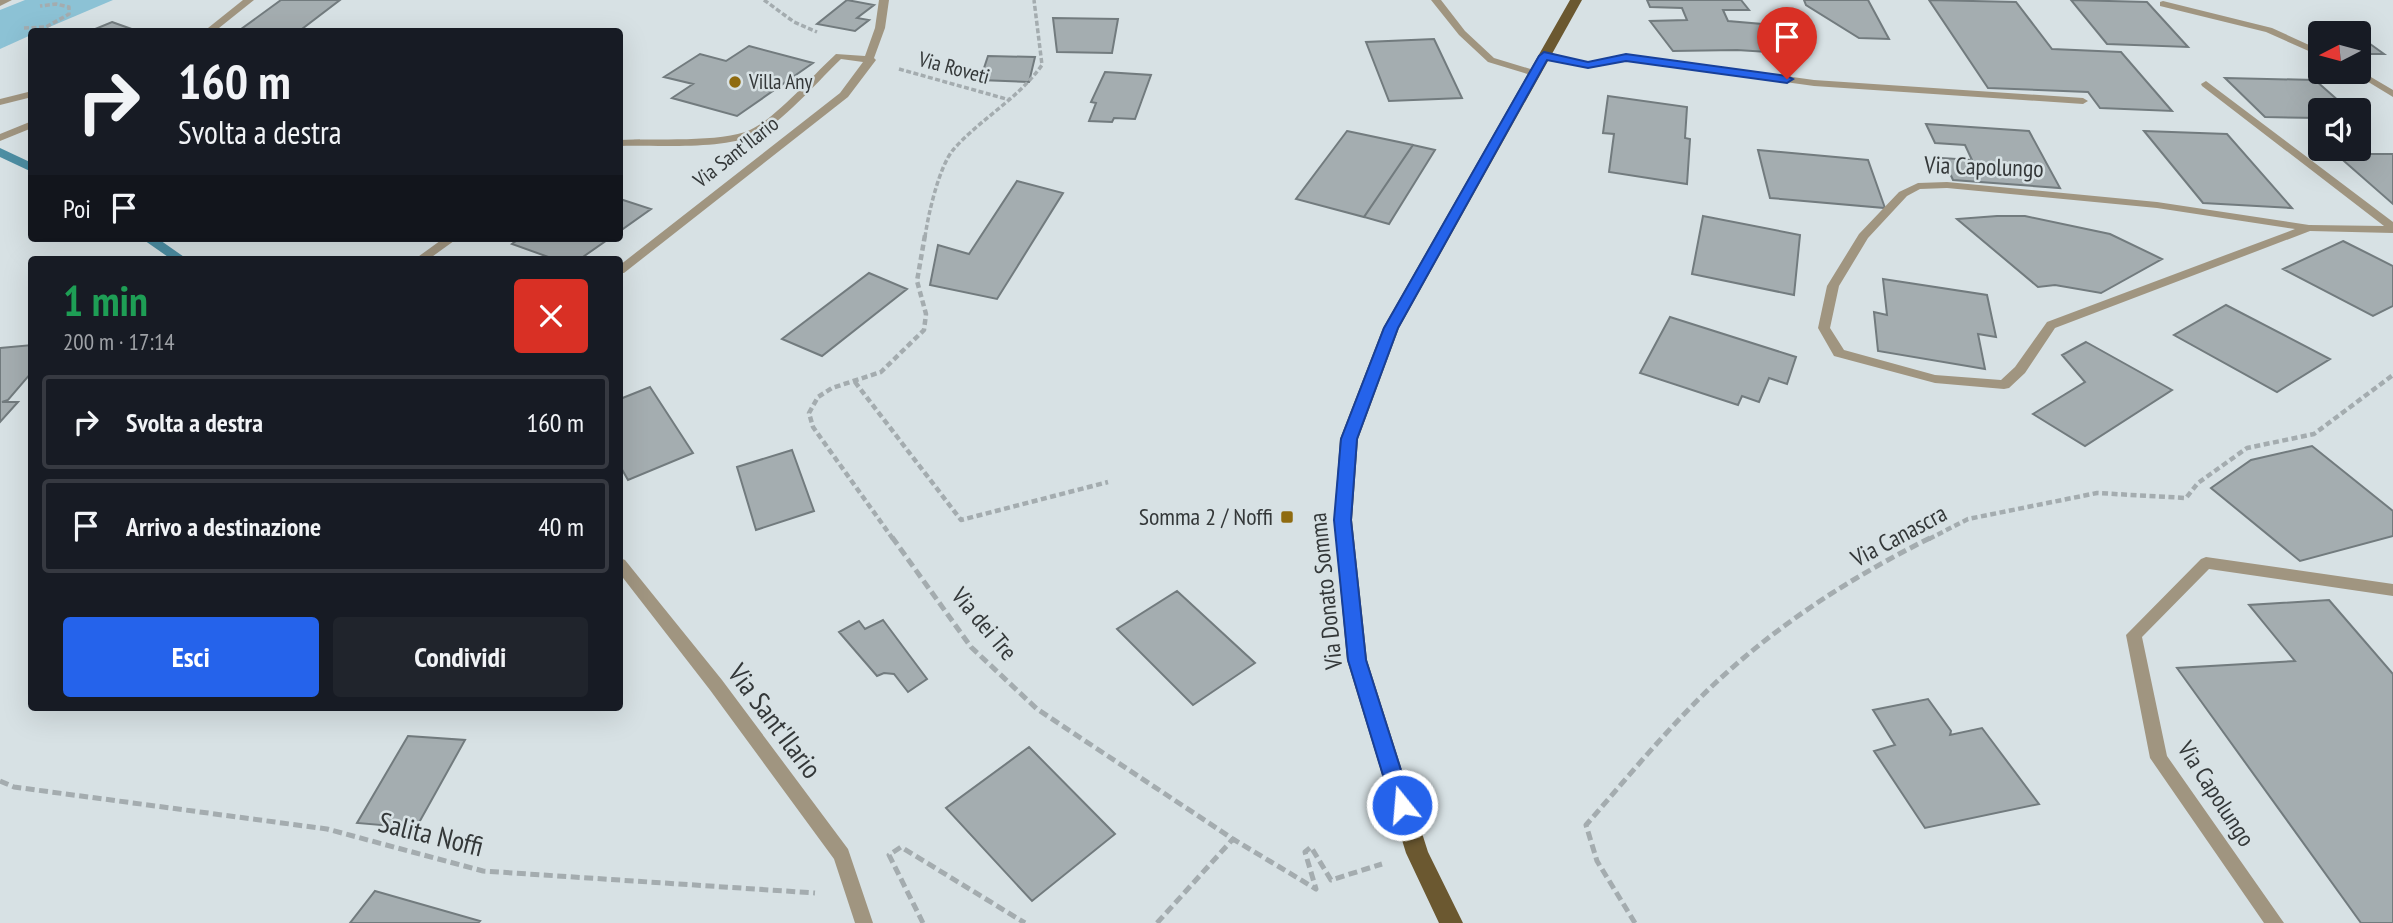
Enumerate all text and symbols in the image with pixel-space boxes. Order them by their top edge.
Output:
pin [1757,7,1817,79]
icon: arrive [1768,18,1806,56]
north arrow [2308,21,2371,84]
map controls [2308,21,2371,161]
street label: Via Roveti [915,45,993,90]
text: 160 m [178,49,291,113]
icon: right [63,56,154,147]
place label: Villa Any [748,68,813,95]
marker: Villa Any [727,74,743,90]
button: sound [2308,98,2371,161]
street label: Via Sant'Ilario [687,110,784,194]
text: Svolta a destra [178,111,342,153]
street label: Via Capolungo [1923,149,2044,184]
icon: arrive [105,189,143,227]
text: Poi [63,192,91,225]
text: 1 min [63,273,148,328]
button: close [514,279,588,353]
text: 200 m · 17:14 [63,327,175,356]
icon: right [67,403,105,441]
text: Svolta a destra [126,406,263,439]
text: 160 m [526,406,584,439]
street label: Via Canascra [1845,497,1952,574]
place label: Somma 2 / Noffi [1139,501,1273,532]
icon: arrive [67,507,105,545]
marker: Somma 2 / Noffi [1279,509,1295,525]
text: Arrivo a destinazione [126,510,321,543]
text: 40 m [538,510,584,543]
street label: Via Donato Somma [1302,511,1349,672]
street label: Via dei Tre [944,580,1024,667]
button: Esci [63,617,319,697]
button: Condividi [333,617,588,697]
street label: Via Sant'Ilario [720,655,831,786]
street label: Via Capolungo [2170,734,2262,852]
position arrow [1365,768,1439,842]
street label: Salita Noffi [375,803,487,864]

